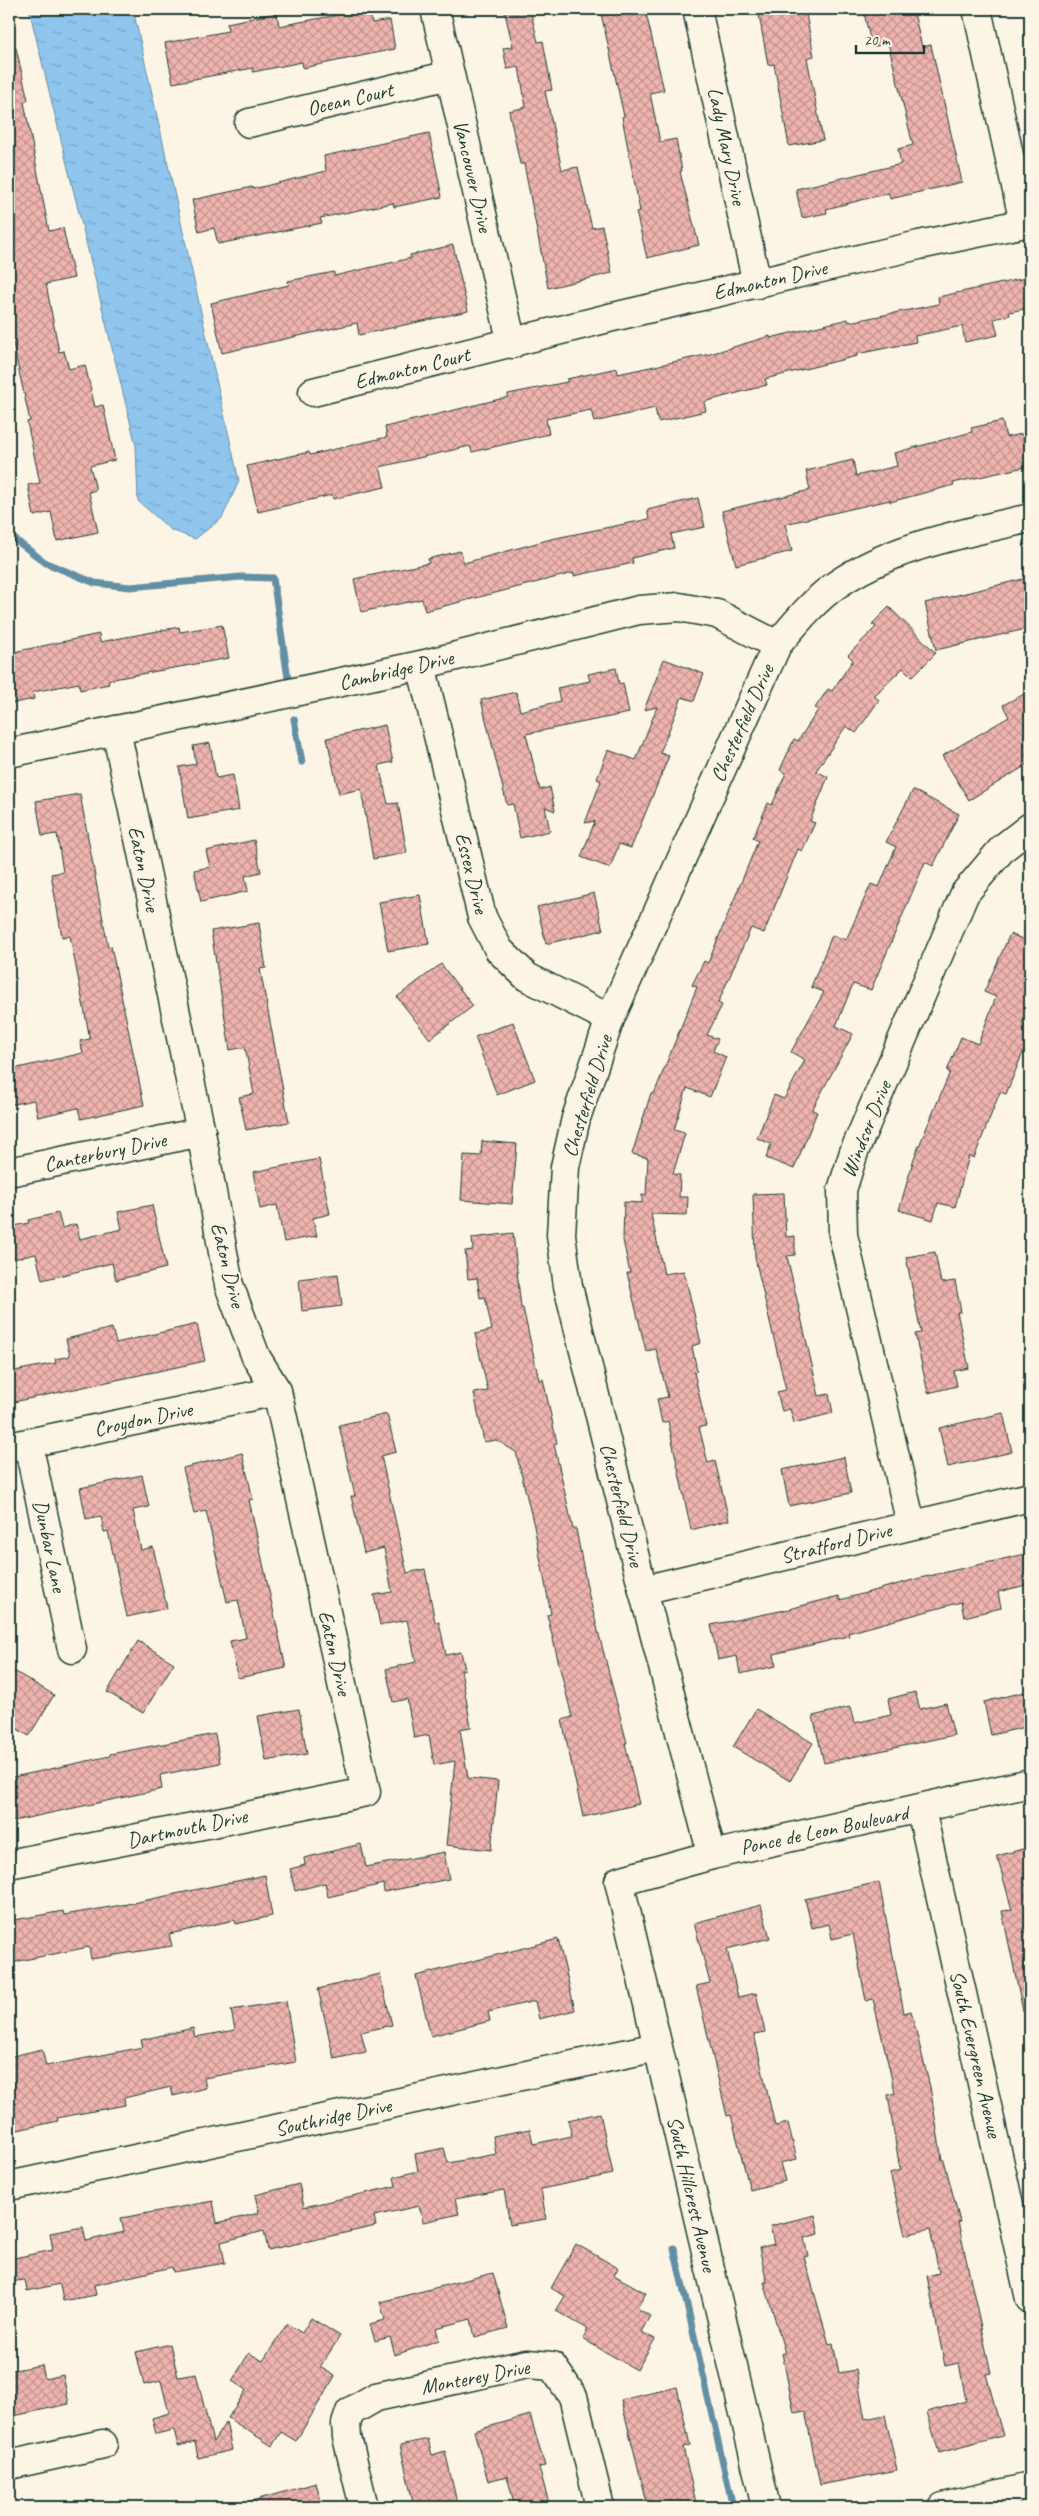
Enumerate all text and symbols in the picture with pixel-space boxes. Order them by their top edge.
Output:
scale bar [856,22,924,54]
text: 20 m [864,31,891,50]
street label: Ocean Court [305,76,397,121]
street label: Lady Mary Drive [702,85,753,209]
street label: Vancouver Drive [447,117,499,236]
street label: Edmonton Drive [711,254,831,306]
street label: Edmonton Court [352,341,474,395]
street label: Cambridge Drive [336,644,457,696]
street label: Chesterfield Drive [704,659,780,786]
street label: Eaton Drive [122,824,166,916]
street label: Essex Drive [449,830,495,917]
street label: Chesterfield Drive [556,1031,618,1160]
street label: Windsor Drive [835,1075,898,1181]
street label: Canterbury Drive [41,1126,170,1178]
street label: Eaton Drive [205,1220,252,1312]
street label: Croydon Drive [92,1395,197,1442]
street label: Chesterfield Drive [594,1441,650,1570]
street label: Dunbar Lane [28,1498,73,1597]
street label: Stratford Drive [778,1516,896,1569]
street label: Eaton Drive [313,1608,358,1700]
street label: Ponce de Leon Boulevard [738,1799,914,1860]
street label: Dartmouth Drive [125,1802,250,1853]
street label: South Evergreen Avenue [944,1968,1008,2141]
street label: Southridge Drive [273,2092,395,2142]
street label: South Hillcrest Avenue [661,2114,723,2276]
street label: Monterey Drive [419,2354,533,2400]

